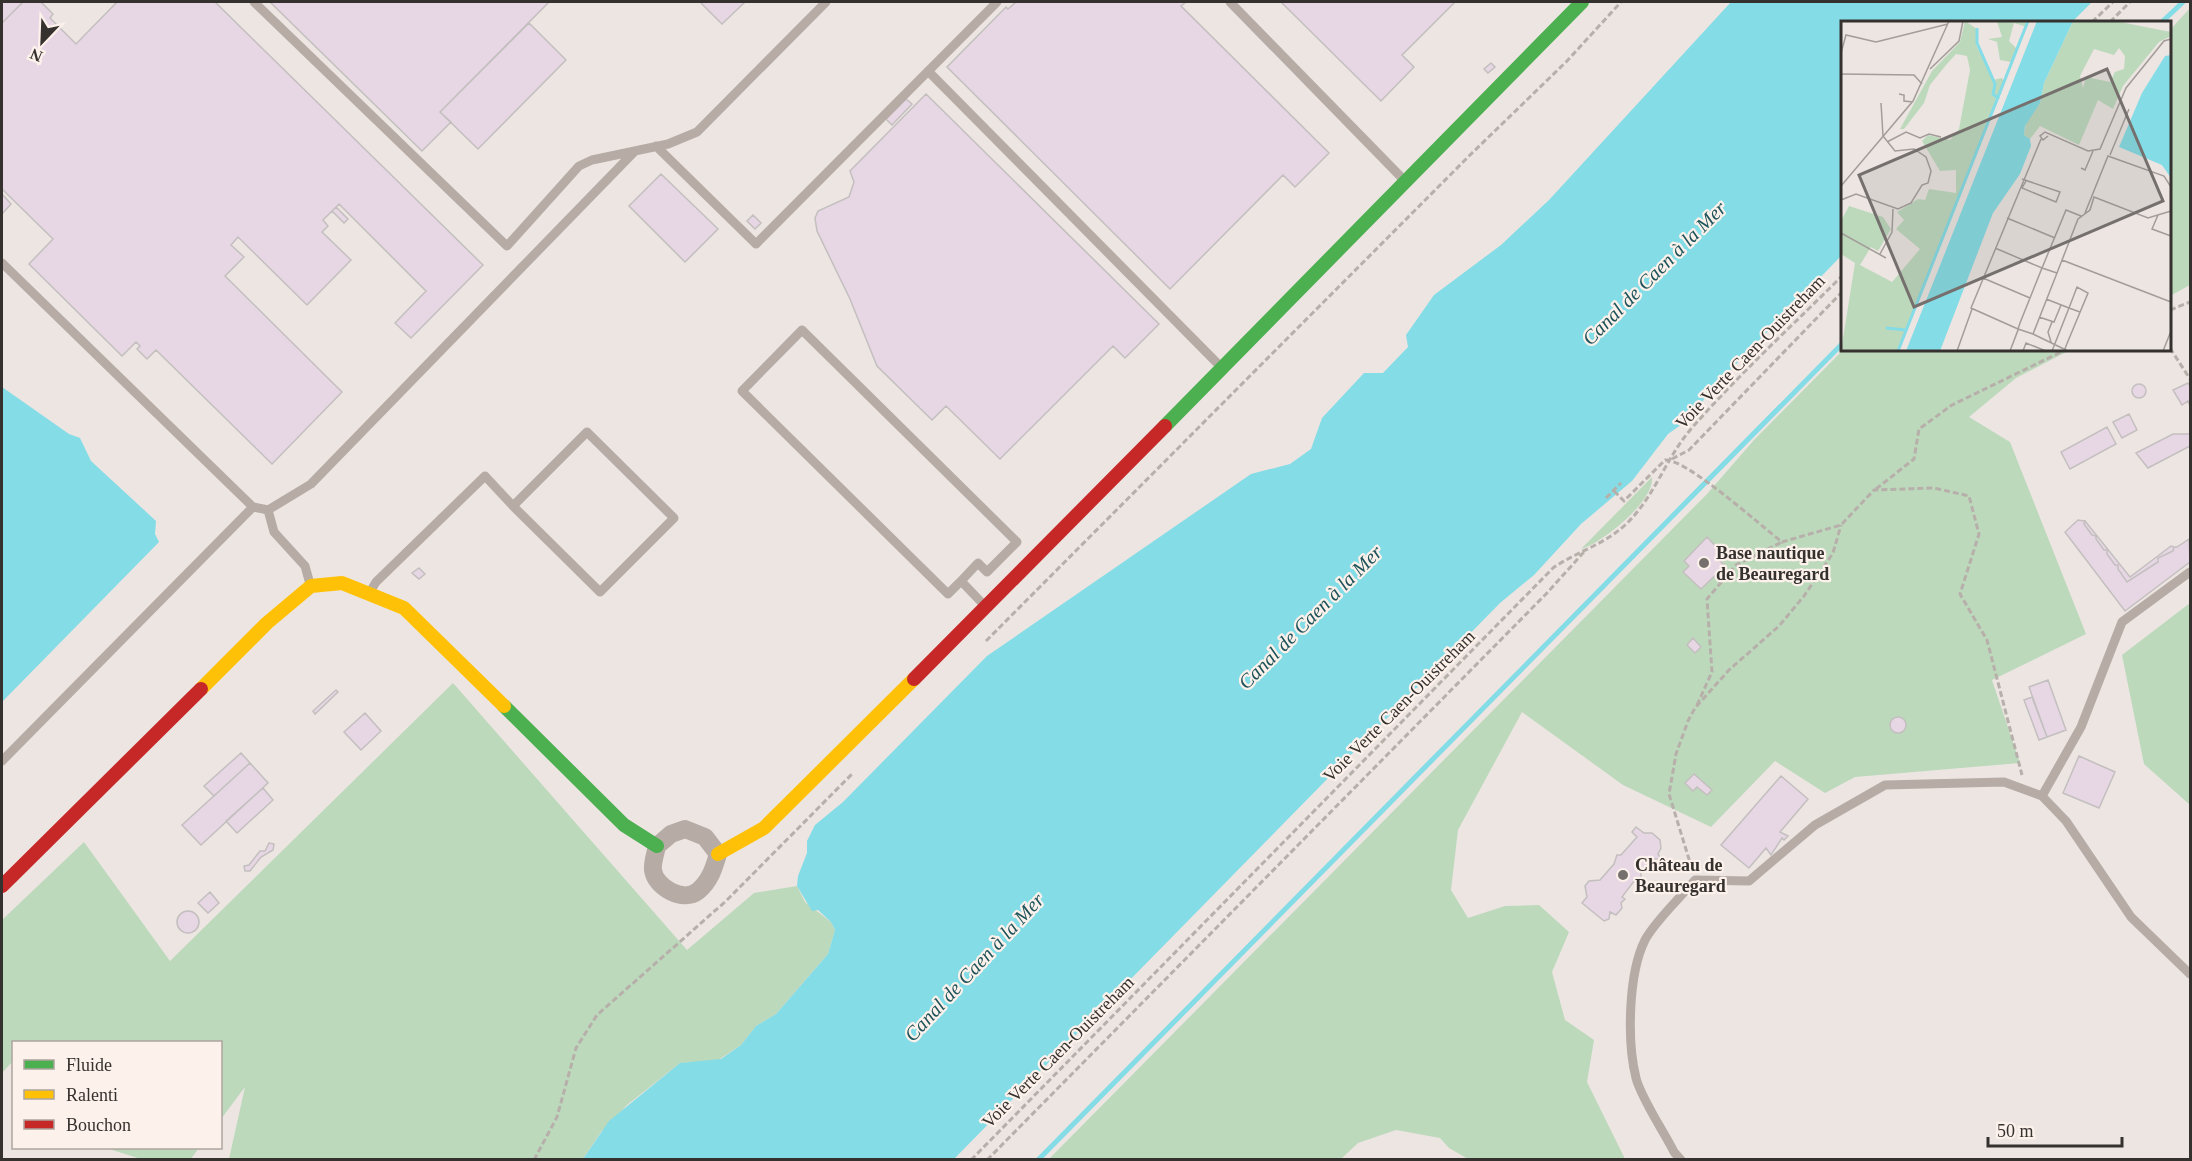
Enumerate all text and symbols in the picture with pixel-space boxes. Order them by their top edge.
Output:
north arrow [12,12,72,72]
inset map [1841,21,2171,351]
text: N [27,45,45,65]
water label: Canal de Caen à la Mer [1578,197,1730,349]
street label: Voie Verte Caen-Ouistreham [1671,271,1829,433]
water label: Canal de Caen à la Mer [1234,541,1386,693]
place label: Base nautique de Beauregard [1716,543,1829,584]
marker: Base nautique de Beauregard [1697,556,1711,570]
street label: Voie Verte Caen-Ouistreham [1319,626,1479,786]
place label: Château de Beauregard [1635,855,1726,896]
marker: Château de Beauregard [1616,868,1630,882]
water label: Canal de Caen à la Mer [900,888,1048,1045]
street label: Voie Verte Caen-Ouistreham [978,972,1138,1132]
legend [12,1041,222,1149]
text: Fluide [66,1055,112,1075]
text: Ralenti [66,1085,118,1105]
scale bar [1988,1110,2122,1148]
text: Bouchon [66,1115,131,1135]
text: 50 m [1997,1121,2034,1141]

